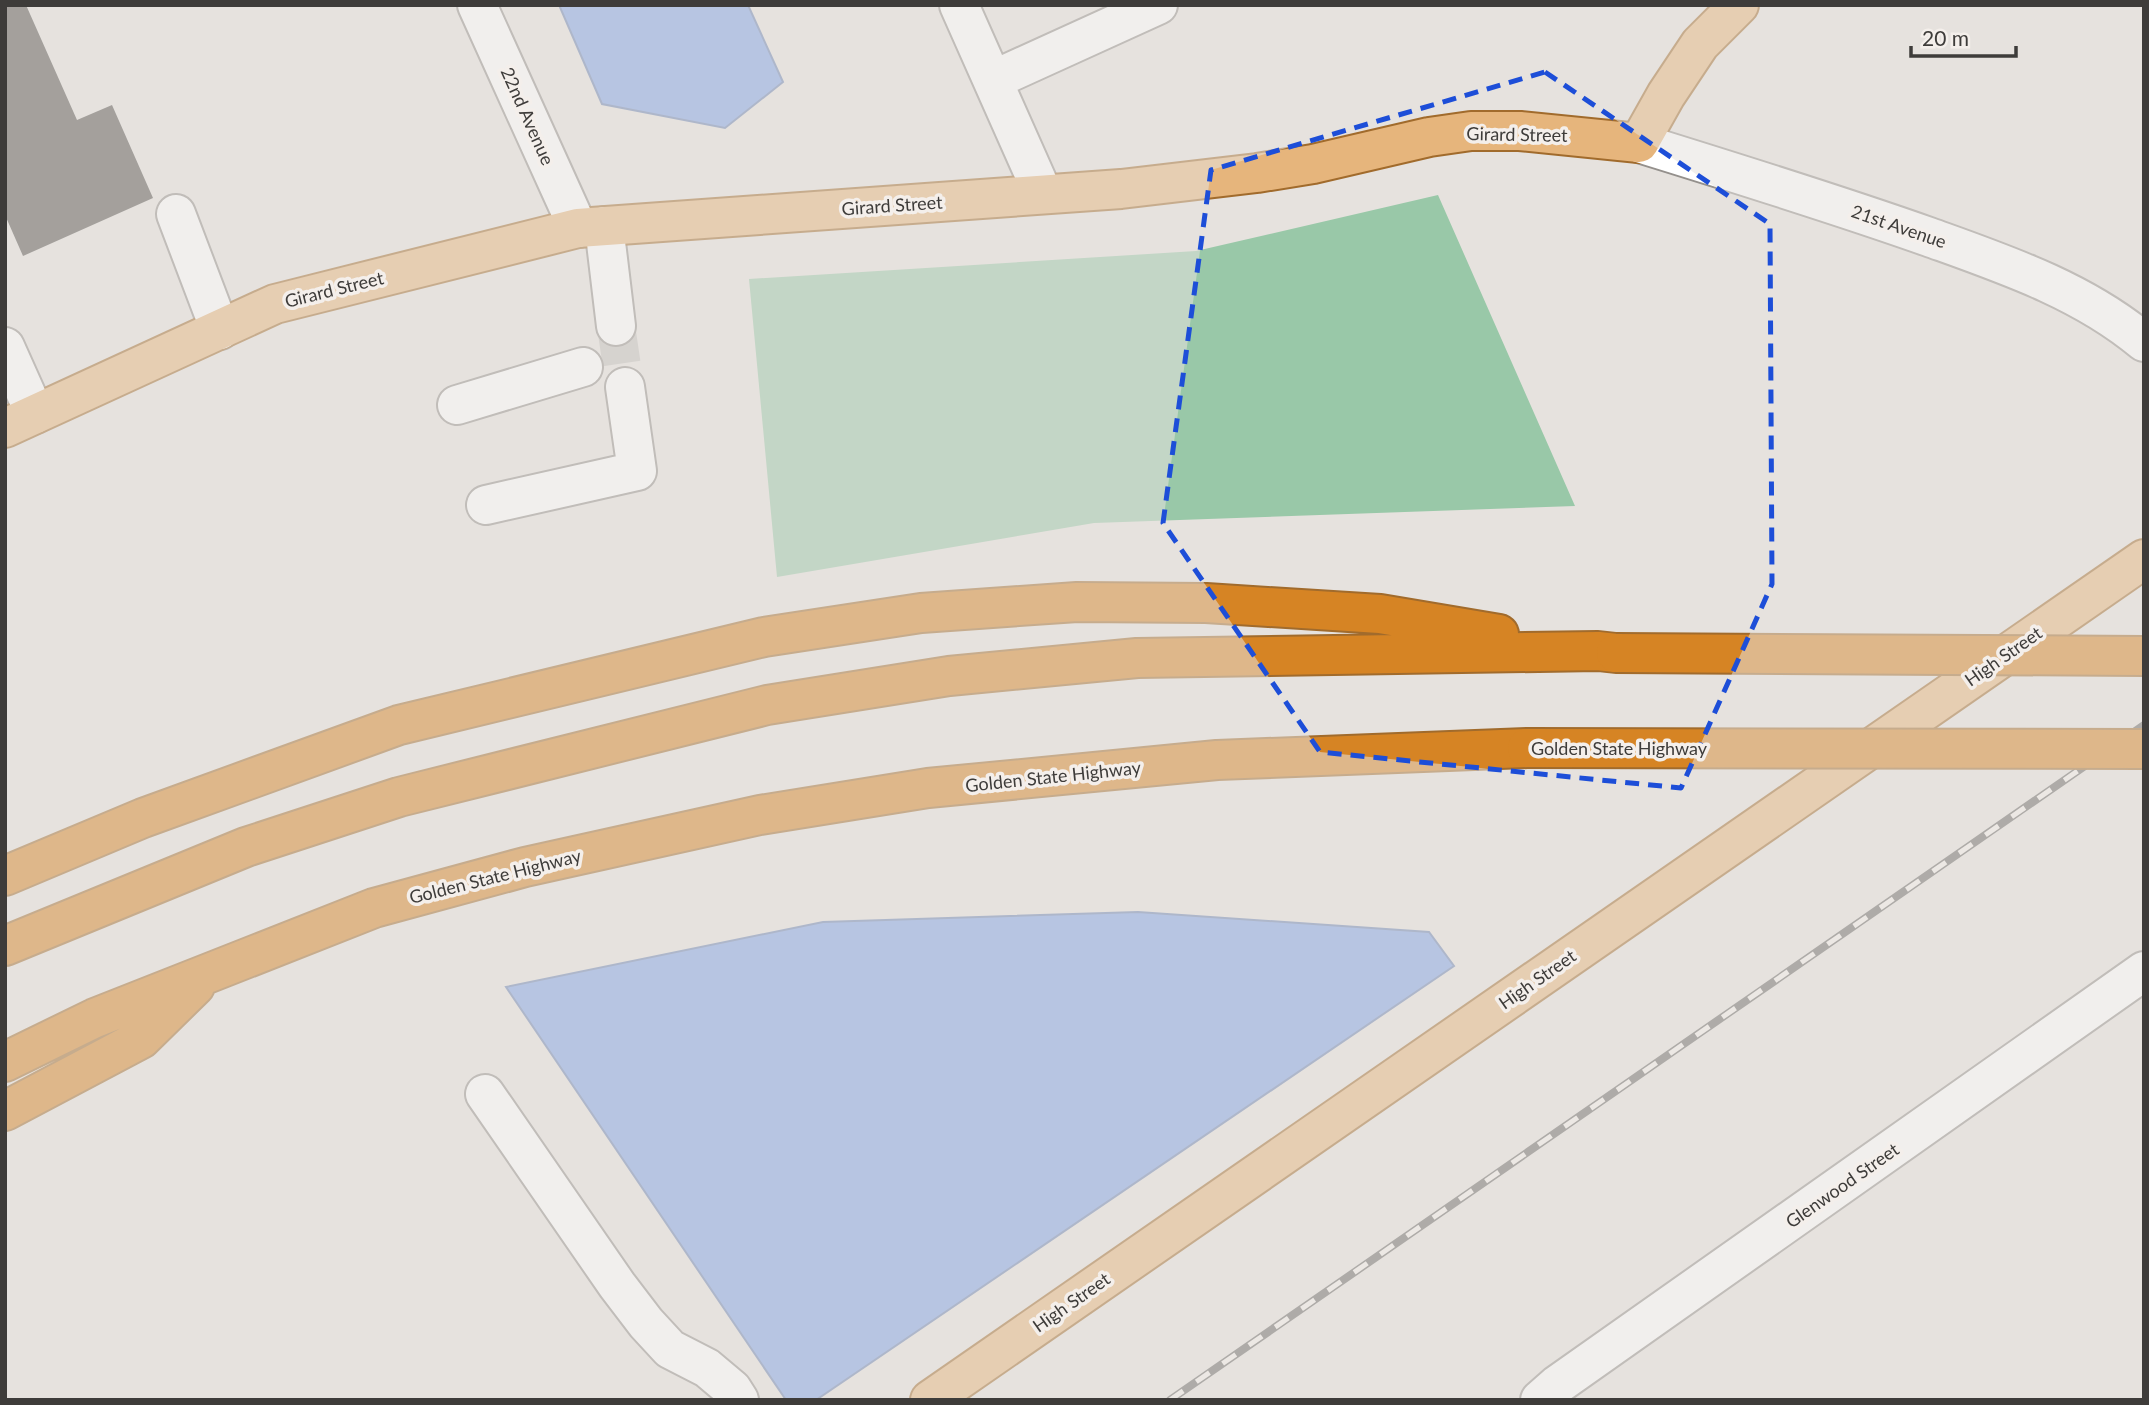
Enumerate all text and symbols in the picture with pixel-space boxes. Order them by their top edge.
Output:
scale bar [1911,14,2016,58]
text: 20 m [1922,25,1969,50]
street label: 22nd Avenue [497,64,559,168]
street label: Girard Street [1466,122,1568,146]
street label: Girard Street [841,190,944,219]
street label: 21st Avenue [1849,200,1949,252]
street label: Girard Street [282,266,386,312]
street label: High Street [1960,621,2046,691]
street label: Golden State Highway [1531,737,1708,759]
street label: Golden State Highway [964,756,1142,796]
street label: Golden State Highway [407,844,584,908]
street label: High Street [1494,944,1580,1014]
street label: Glenwood Street [1781,1137,1903,1232]
street label: High Street [1028,1267,1114,1337]

